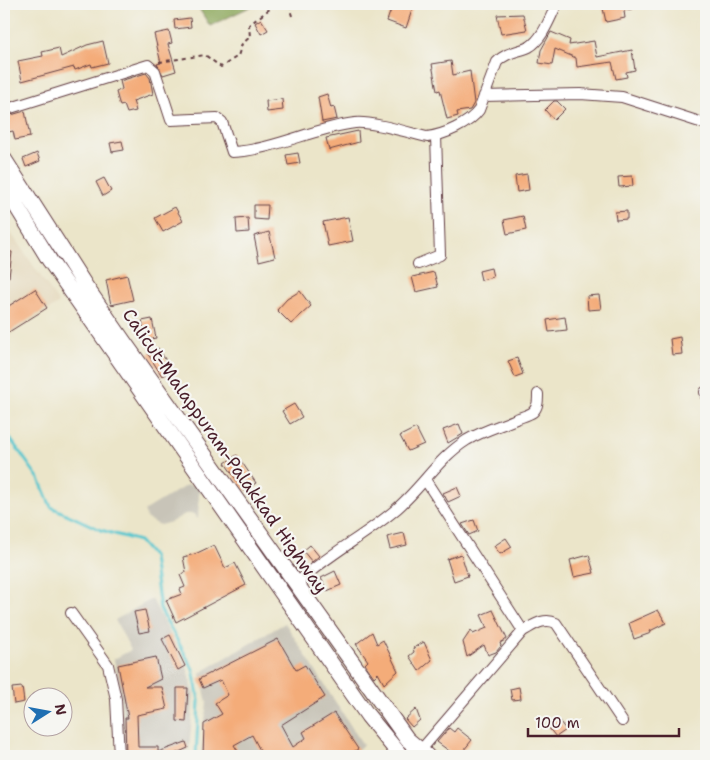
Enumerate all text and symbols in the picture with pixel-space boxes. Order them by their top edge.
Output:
street label: Calicut-Malappuram-Palakkad Highway [117,304,333,598]
north arrow [22,688,72,738]
text: N [51,702,71,717]
scale bar [528,705,679,737]
text: 100 m [535,713,580,733]

